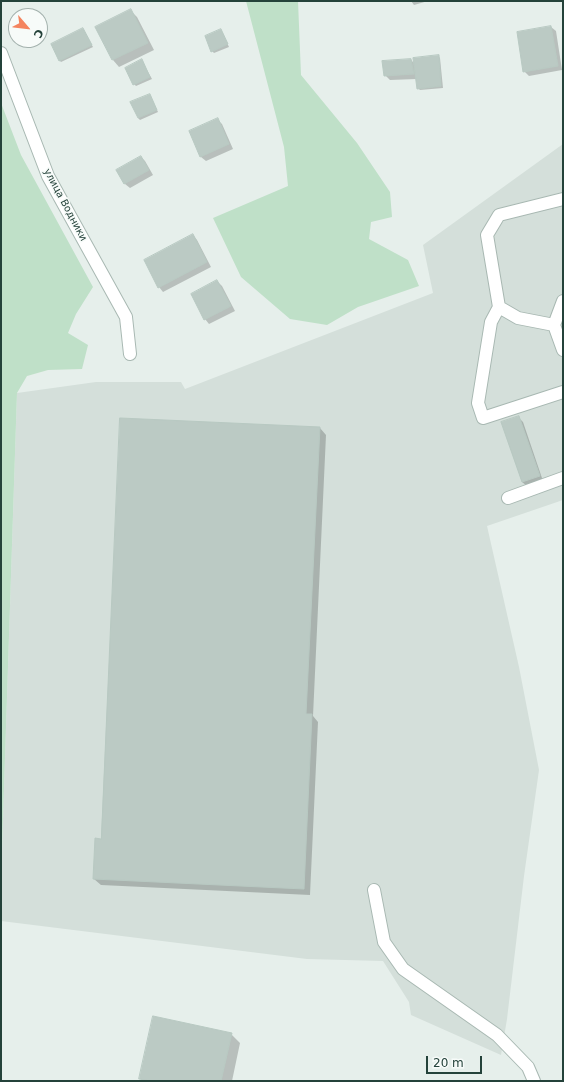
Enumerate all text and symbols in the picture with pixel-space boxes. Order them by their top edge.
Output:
north arrow [8,8,48,48]
text: С [31,27,46,40]
street label: улица Водники [41,167,89,243]
scale bar [428,1048,484,1074]
text: 20 m [433,1056,464,1070]

